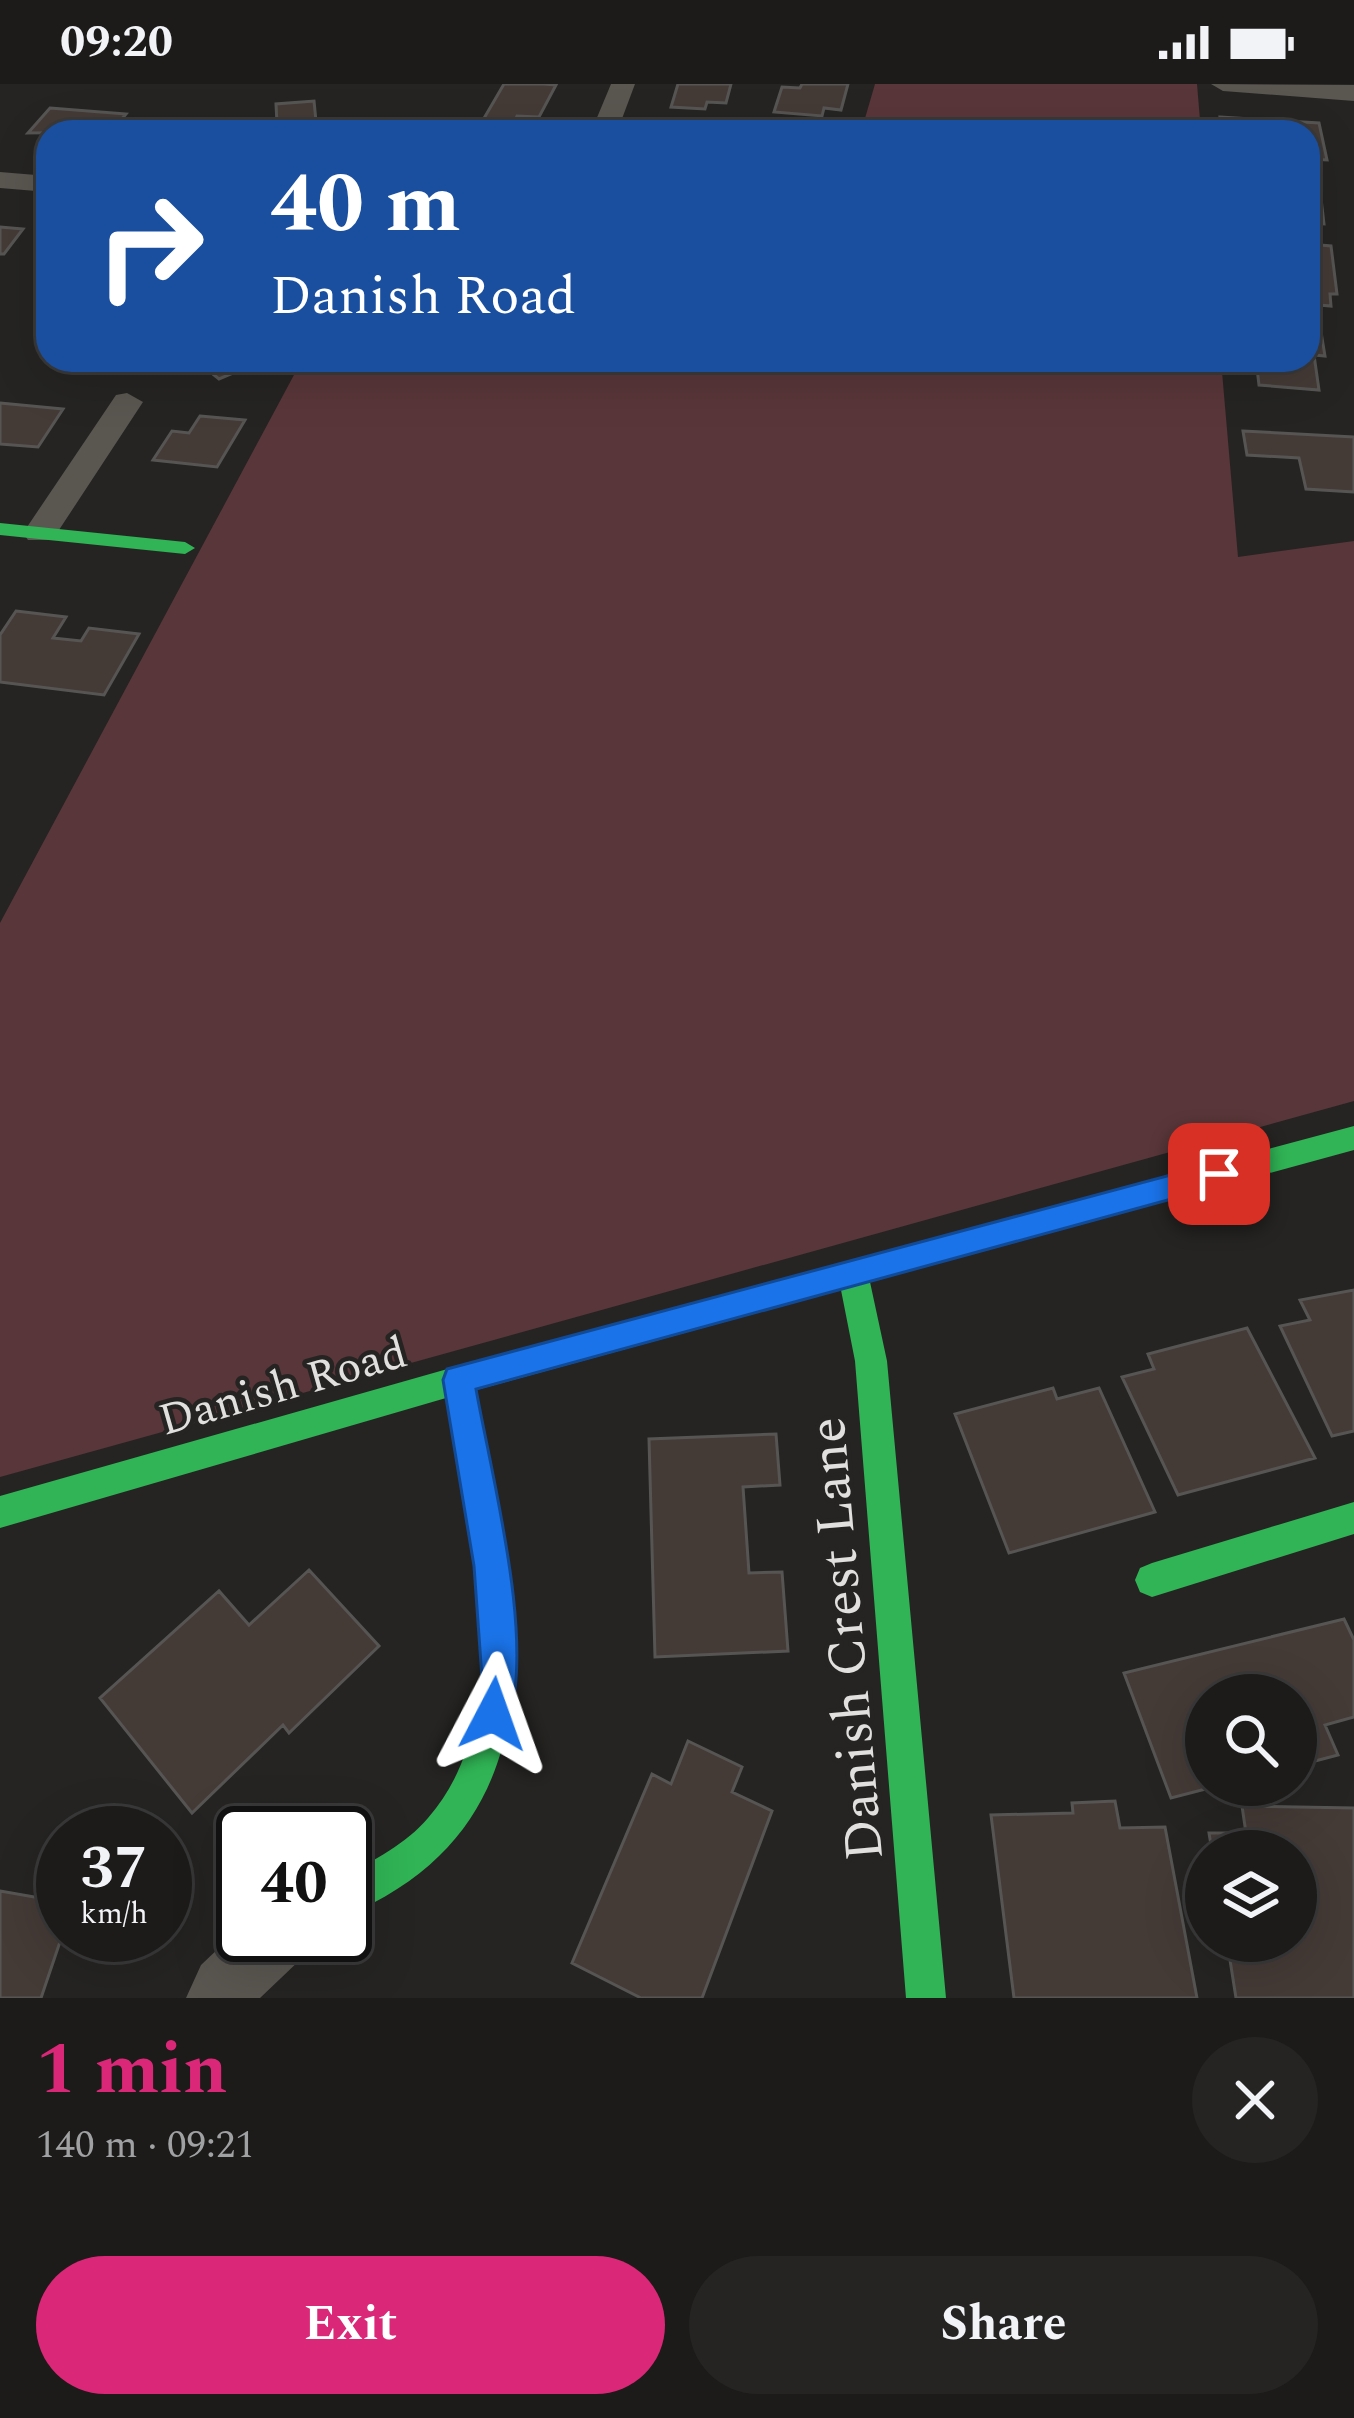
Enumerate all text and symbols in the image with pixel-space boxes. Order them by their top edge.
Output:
text: 09:20 [60,8,173,77]
text: 40 m [270,141,461,269]
icon: right [72,168,228,324]
text: Danish Road [270,256,576,338]
pin [1168,1123,1270,1225]
icon: arrive [1186,1141,1252,1207]
street label: Danish Road [151,1319,415,1455]
street label: Danish Crest Lane [787,1414,907,1864]
position arrow [430,1651,556,1777]
map controls [1185,1674,1317,1962]
button: search [1185,1674,1317,1806]
speed limit sign: 40 [216,1806,372,1962]
text: 37 [80,1823,148,1915]
button: layers [1185,1830,1317,1962]
text: km/h [80,1891,148,1937]
text: 1 min [36,2016,228,2125]
button: close [1192,2037,1318,2163]
text: 140 m · 09:21 [36,2116,255,2175]
button: Exit [36,2256,665,2394]
button: Share [689,2256,1318,2394]

